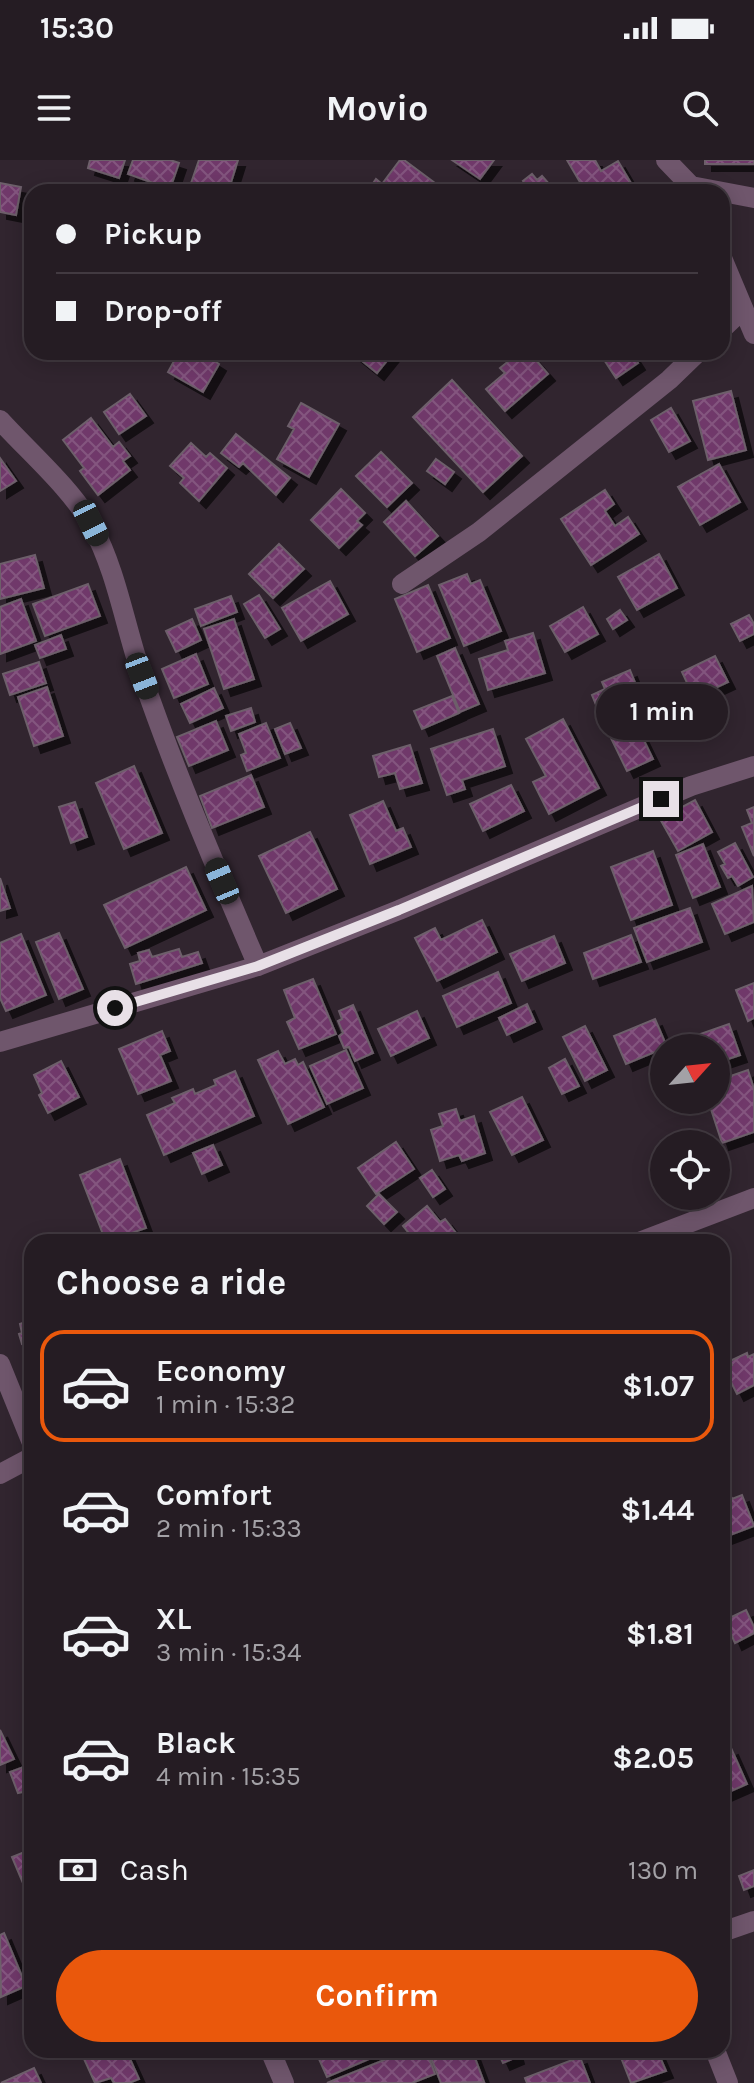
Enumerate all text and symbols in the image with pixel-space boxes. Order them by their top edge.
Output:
text: 15:30 [40,10,114,46]
icon: menu [32,86,76,130]
icon: search [678,86,722,130]
text: Movio [326,87,428,129]
text: Pickup [104,216,202,252]
text: Drop-off [104,293,222,329]
car [70,496,112,550]
car [122,649,162,703]
callout: 1 min [595,683,727,739]
text: 1 min [629,696,695,727]
route end [643,781,679,817]
car [202,854,242,908]
route start [97,990,133,1026]
north arrow [650,1034,730,1114]
map controls [650,1034,730,1210]
button: locate [650,1130,730,1210]
text: Choose a ride [56,1261,286,1303]
icon: car [60,1350,132,1422]
text: Economy [156,1353,286,1389]
text: $1.07 [622,1368,694,1404]
text: 1 min · 15:32 [156,1389,295,1420]
icon: car [60,1474,132,1546]
text: Comfort [156,1477,272,1513]
text: $1.44 [620,1492,694,1528]
text: 2 min · 15:33 [156,1513,302,1544]
icon: car [60,1598,132,1670]
text: XL [156,1601,191,1637]
text: $1.81 [626,1616,694,1652]
text: 3 min · 15:34 [156,1637,301,1668]
icon: car [60,1722,132,1794]
text: Black [156,1725,236,1761]
text: $2.05 [612,1740,694,1776]
text: 4 min · 15:35 [156,1761,301,1792]
icon: cash [56,1848,100,1892]
text: Cash [120,1852,189,1888]
text: 130 m [628,1855,698,1886]
button: Confirm [56,1950,698,2042]

